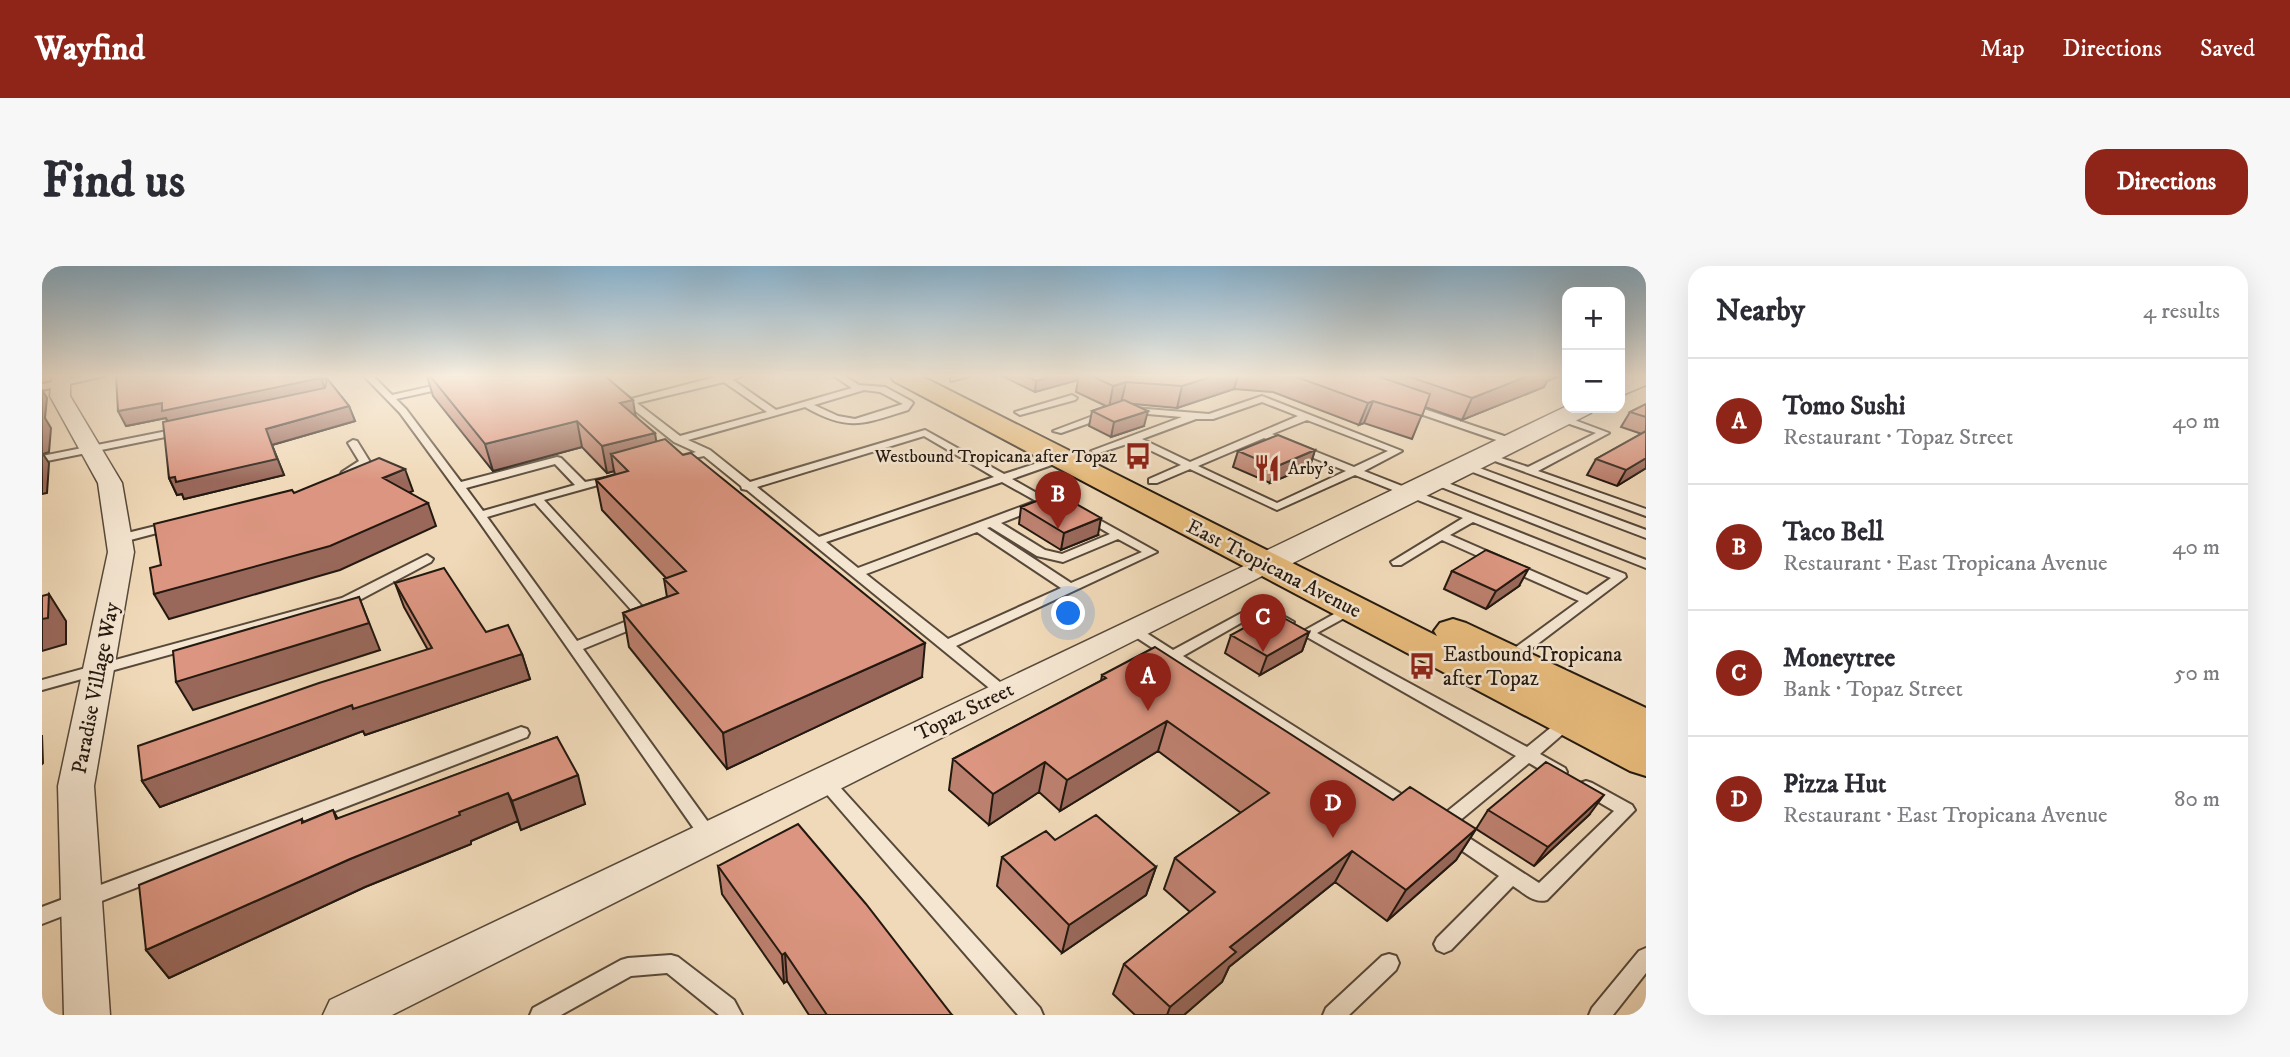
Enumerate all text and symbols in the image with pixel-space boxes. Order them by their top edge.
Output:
text: Wayfind [35,29,145,70]
text: Map [1980,34,2025,64]
text: Directions [2063,34,2162,64]
text: Saved [2200,34,2255,64]
button: Directions [2085,149,2248,215]
text: Find us [42,151,185,213]
map controls [1562,287,1625,413]
button: + [1562,287,1625,350]
text: Nearby [1716,293,1805,330]
text: 4 results [2143,297,2220,326]
button: − [1562,350,1625,413]
text: Tomo Sushi [1783,390,1905,423]
text: A [1732,407,1746,436]
text: 40 m [2172,407,2220,436]
text: Restaurant · Topaz Street [1783,423,2013,452]
bus stop icon: Westbound Tropicana after Topaz [1123,441,1153,471]
place label: Westbound Tropicana after Topaz [874,446,1117,468]
restaurant icon: Arby's [1252,453,1282,483]
place label: Arby's [1288,458,1334,480]
pin: B [1035,471,1081,529]
street label: East Tropicana Avenue [1182,514,1366,624]
text: Taco Bell [1783,516,1884,549]
text: B [1732,533,1746,562]
text: 40 m [2172,533,2220,562]
text: Restaurant · East Tropicana Avenue [1783,549,2108,578]
pin: C [1240,594,1286,652]
your location [1051,596,1085,630]
street label: Paradise Village Way [67,599,126,776]
place label: Eastbound Tropicana after Topaz [1443,642,1622,692]
text: Moneytree [1783,642,1895,675]
bus stop icon: Eastbound Tropicana after Topaz [1407,651,1437,681]
pin: A [1125,653,1171,711]
text: C [1731,659,1747,688]
text: 50 m [2174,659,2220,688]
text: Bank · Topaz Street [1783,675,1963,704]
street label: Topaz Street [911,677,1018,747]
text: Pizza Hut [1783,768,1886,801]
pin: D [1310,780,1356,838]
text: D [1730,785,1748,814]
text: 80 m [2174,785,2220,814]
text: Restaurant · East Tropicana Avenue [1783,801,2108,830]

